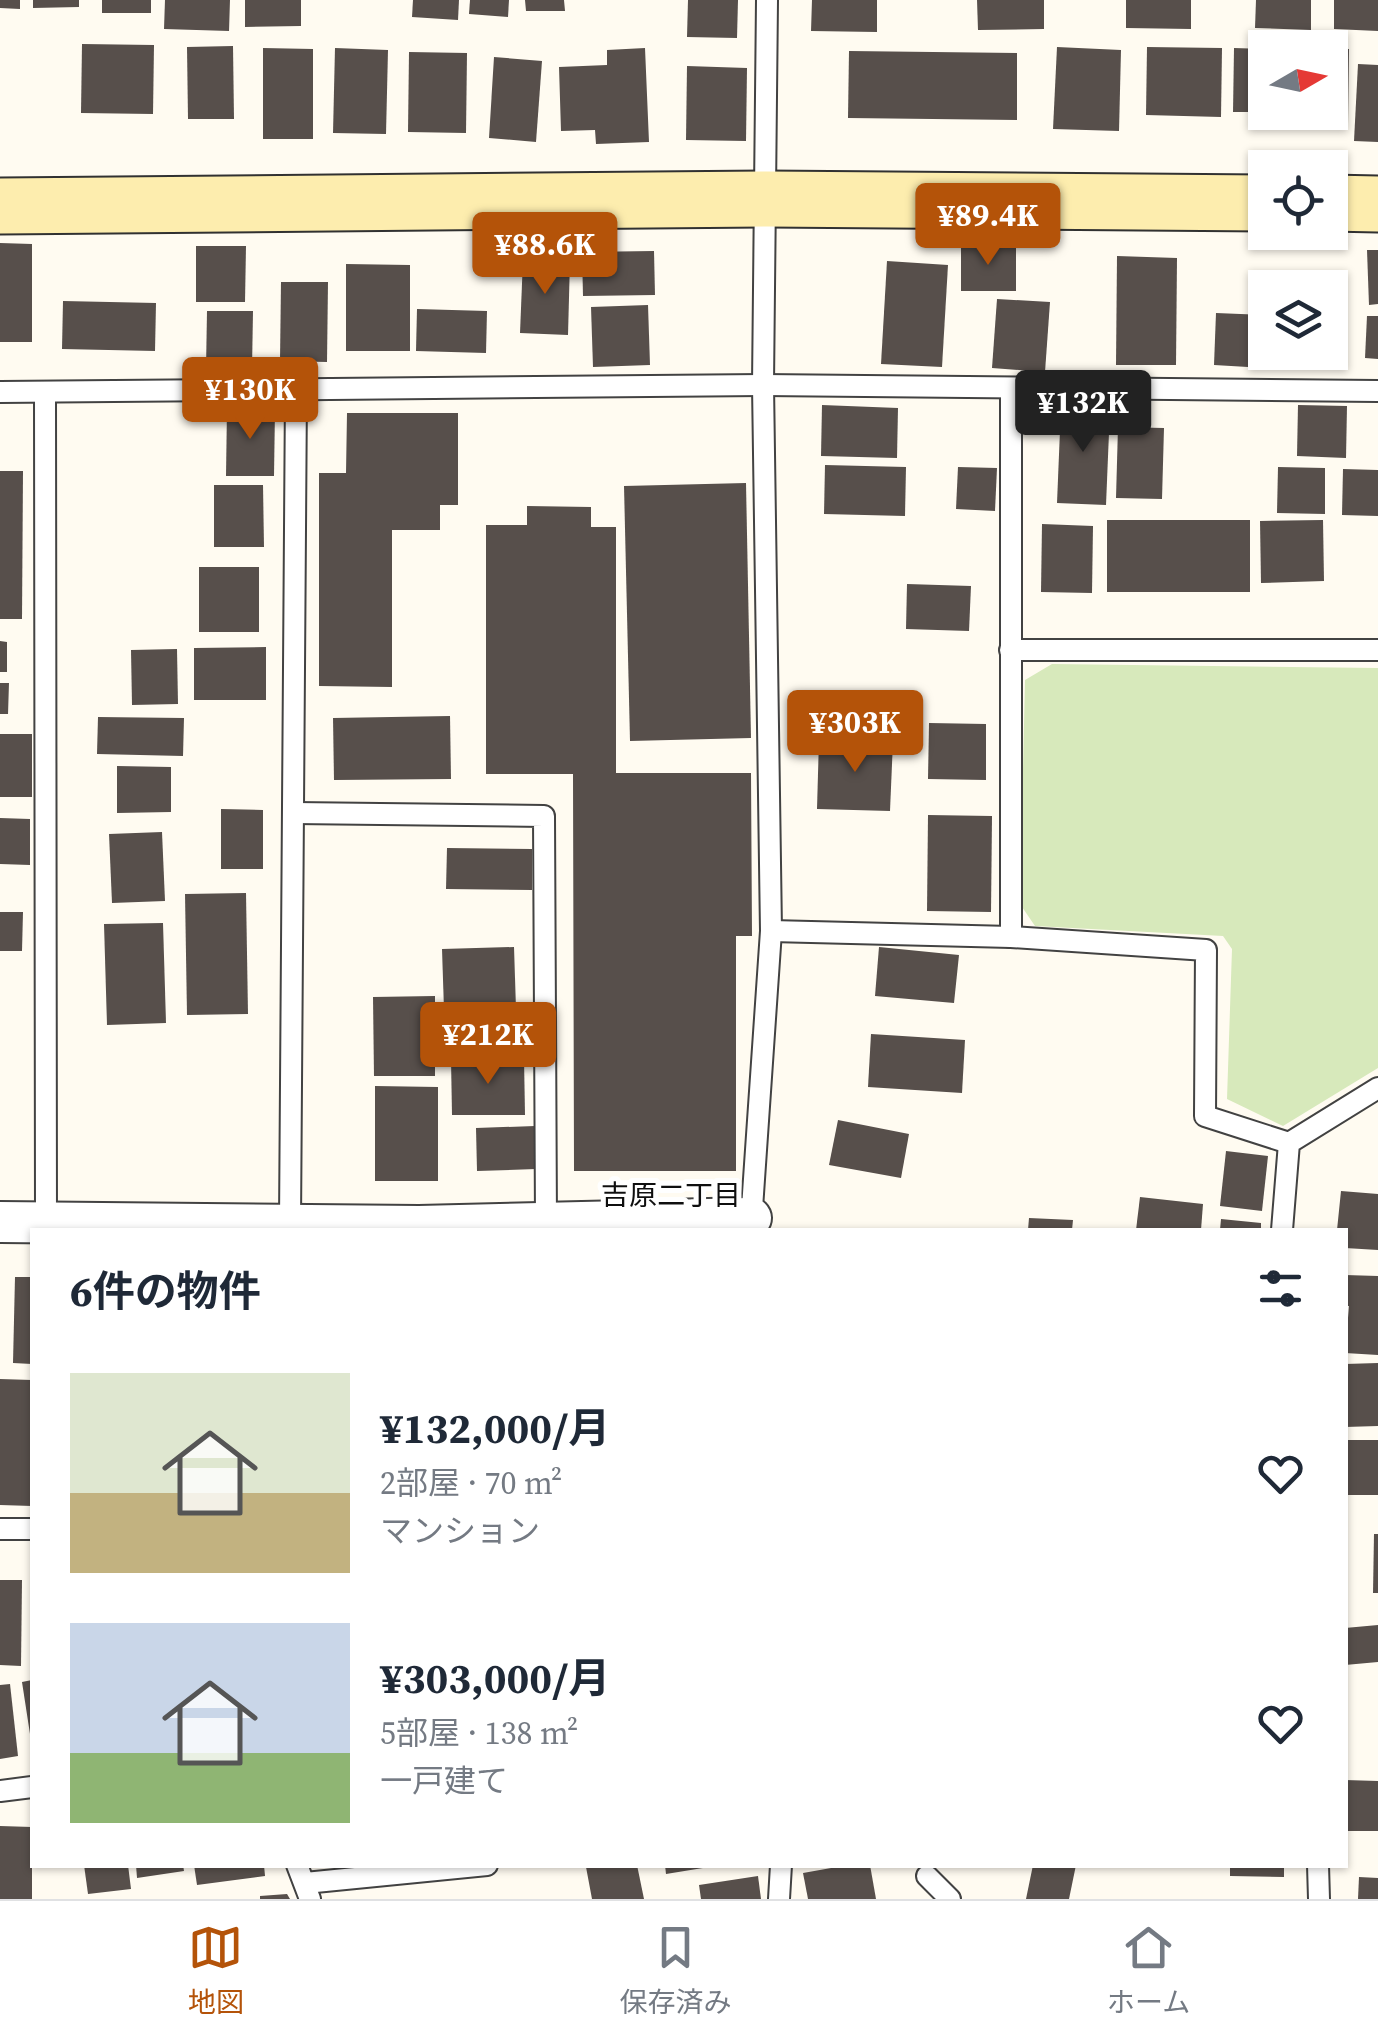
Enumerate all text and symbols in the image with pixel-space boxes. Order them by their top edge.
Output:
north arrow [1248,30,1348,130]
map controls [1248,30,1348,370]
button: locate [1248,150,1348,250]
pin: ¥89.4K [907,183,1069,268]
text: ¥89.4K [937,193,1039,237]
pin: ¥88.6K [464,212,626,297]
text: ¥88.6K [494,222,596,266]
button: layers [1248,270,1348,370]
pin: ¥130K [180,357,320,442]
text: ¥130K [204,367,296,411]
pin: ¥132K [1013,370,1153,455]
text: ¥132K [1037,380,1129,424]
pin: ¥303K [785,690,925,775]
text: ¥303K [809,700,901,744]
pin: ¥212K [418,1002,558,1087]
text: ¥212K [442,1012,534,1056]
district label: 吉原二丁目 [601,1176,741,1214]
icon: filters [1253,1261,1308,1316]
text: 6件の物件 [70,1262,261,1320]
text: ¥132,000/月 [380,1399,610,1457]
icon: home [150,1413,270,1533]
icon: heart [1253,1446,1308,1501]
text: 2部屋 · 70 m² [380,1461,562,1505]
text: マンション [380,1509,540,1553]
text: ¥303,000/月 [380,1649,610,1707]
icon: home [150,1663,270,1783]
icon: heart [1253,1696,1308,1751]
text: 5部屋 · 138 m² [380,1711,578,1755]
text: 一戸建て [380,1759,508,1803]
tab: 地図 [188,1920,244,2021]
tab: 保存済み [619,1920,731,2021]
tab: ホーム [1107,1920,1190,2021]

